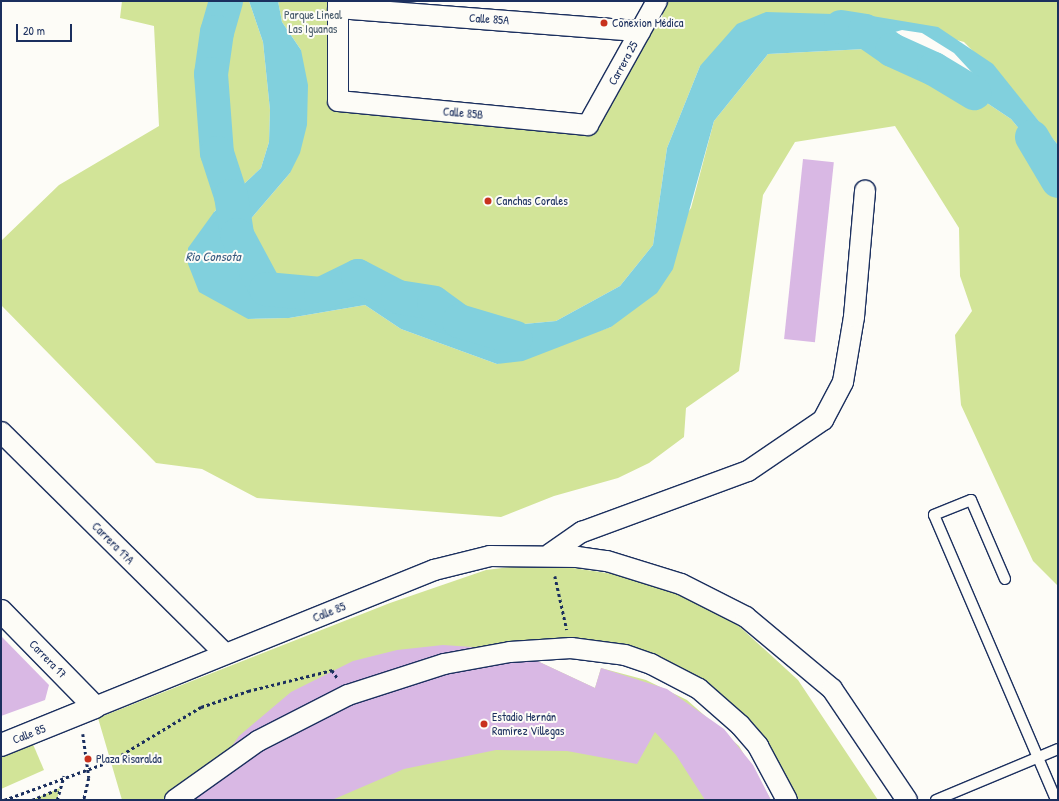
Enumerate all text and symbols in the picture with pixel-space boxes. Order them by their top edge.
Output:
park label: Parque Lineal Las Iguanas [284,8,342,36]
street label: Calle 85A [468,10,510,28]
scale bar [18,16,74,42]
place label: Conexion Médica [612,16,683,30]
marker: Conexion Médica [599,18,609,28]
text: 20 m [23,22,45,39]
street label: Carrera 25 [605,38,641,88]
street label: Calle 85B [442,104,484,122]
place label: Canchas Corales [496,194,568,208]
marker: Canchas Corales [483,196,493,206]
water label: Rio Consota [185,248,241,264]
street label: Carrera 17A [89,519,137,567]
street label: Calle 85 [310,599,348,625]
street label: Carrera 17 [26,637,70,681]
place label: Estadio Hernán Ramírez Villegas [492,710,564,738]
marker: Estadio Hernán Ramírez Villegas [479,719,489,729]
street label: Calle 85 [10,721,48,747]
place label: Plaza Risaralda [96,752,162,766]
marker: Plaza Risaralda [83,754,93,764]

